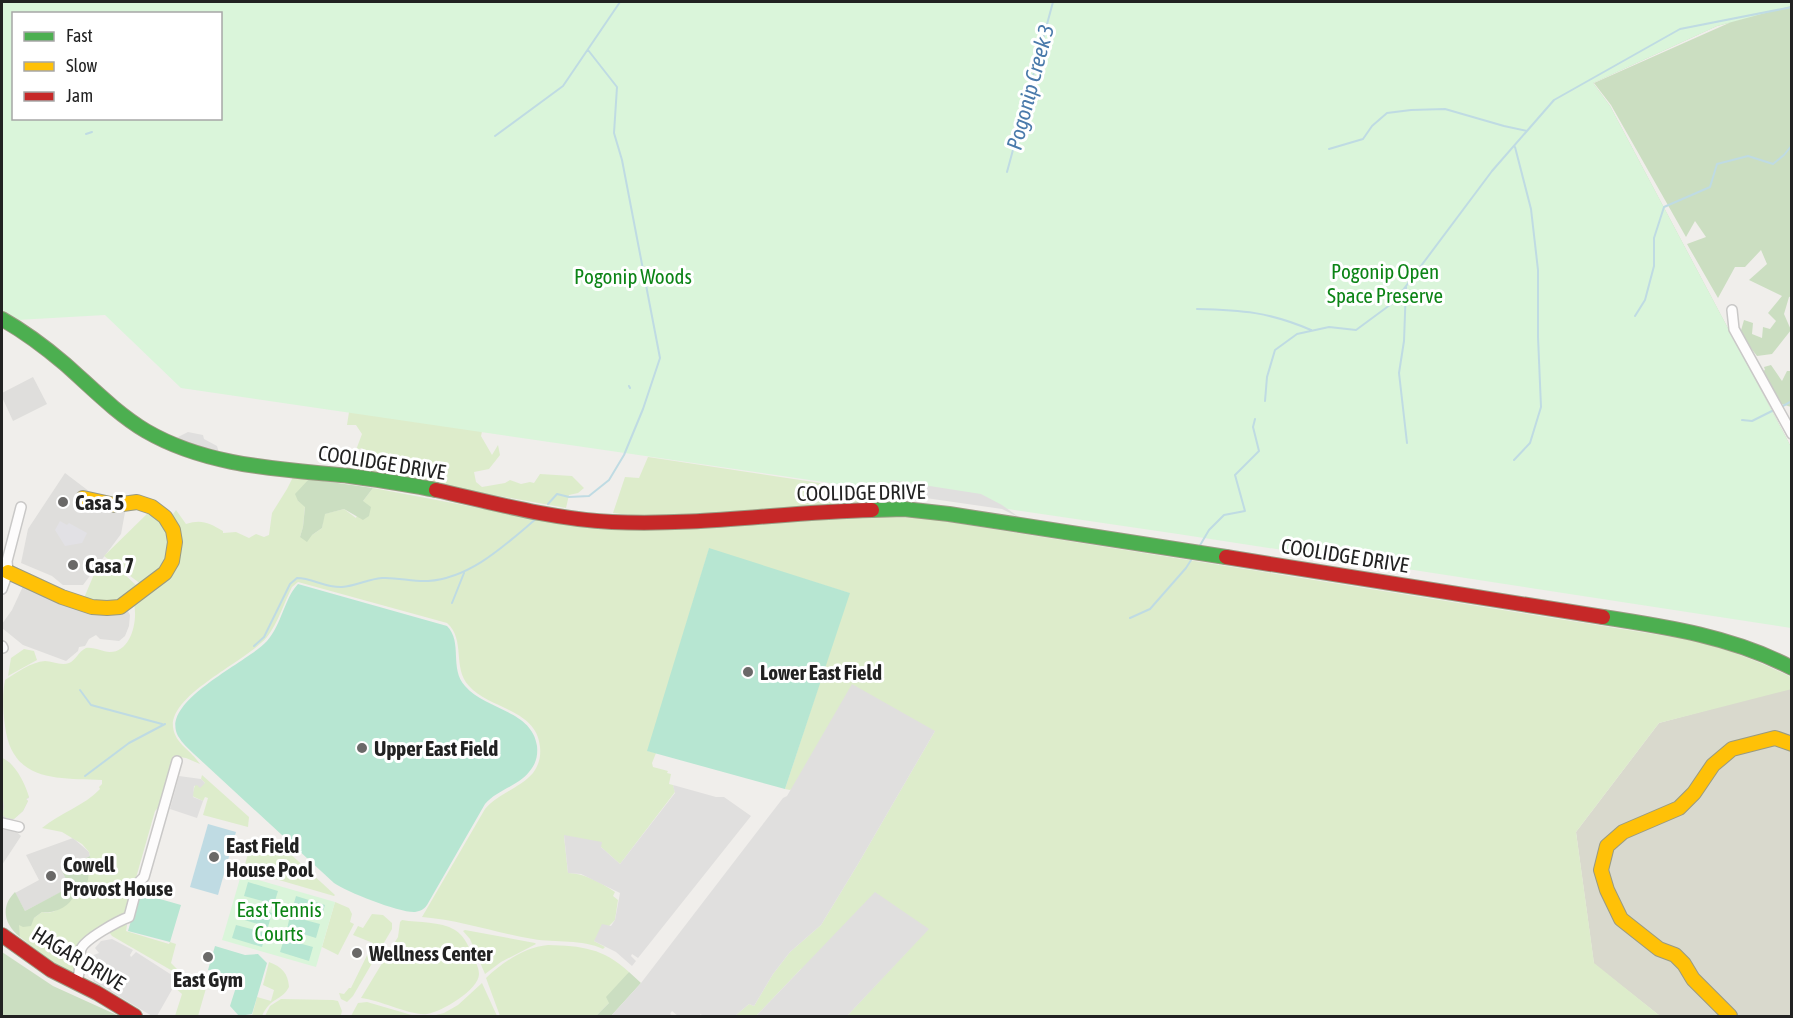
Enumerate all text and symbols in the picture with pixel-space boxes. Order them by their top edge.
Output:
legend [12,12,222,120]
water label: Pogonip Creek 3 [1001,22,1059,152]
text: Fast [66,25,93,46]
text: Slow [66,55,97,76]
text: Jam [66,85,93,106]
park label: Pogonip Open Space Preserve [1327,259,1443,307]
park label: Pogonip Woods [574,264,692,288]
street label: COOLIDGE DRIVE [317,440,447,484]
street label: COOLIDGE DRIVE [796,479,926,505]
place label: Casa 5 [75,490,124,514]
marker: Casa 5 [56,495,70,509]
street label: COOLIDGE DRIVE [1280,533,1410,577]
place label: Casa 7 [85,553,134,577]
marker: Casa 7 [66,558,80,572]
place label: Lower East Field [760,660,882,684]
marker: Lower East Field [741,665,755,679]
place label: Upper East Field [374,736,498,760]
marker: Upper East Field [355,741,369,755]
place label: East Field House Pool [226,833,314,881]
marker: East Field House Pool [207,850,221,864]
place label: Cowell Provost House [63,852,173,900]
marker: Cowell Provost House [44,869,58,883]
park label: East Tennis Courts [236,897,322,945]
street label: HAGAR DRIVE [28,921,130,995]
place label: Wellness Center [368,941,493,965]
marker: Wellness Center [350,946,364,960]
marker: East Gym [201,950,215,964]
place label: East Gym [173,967,243,991]

